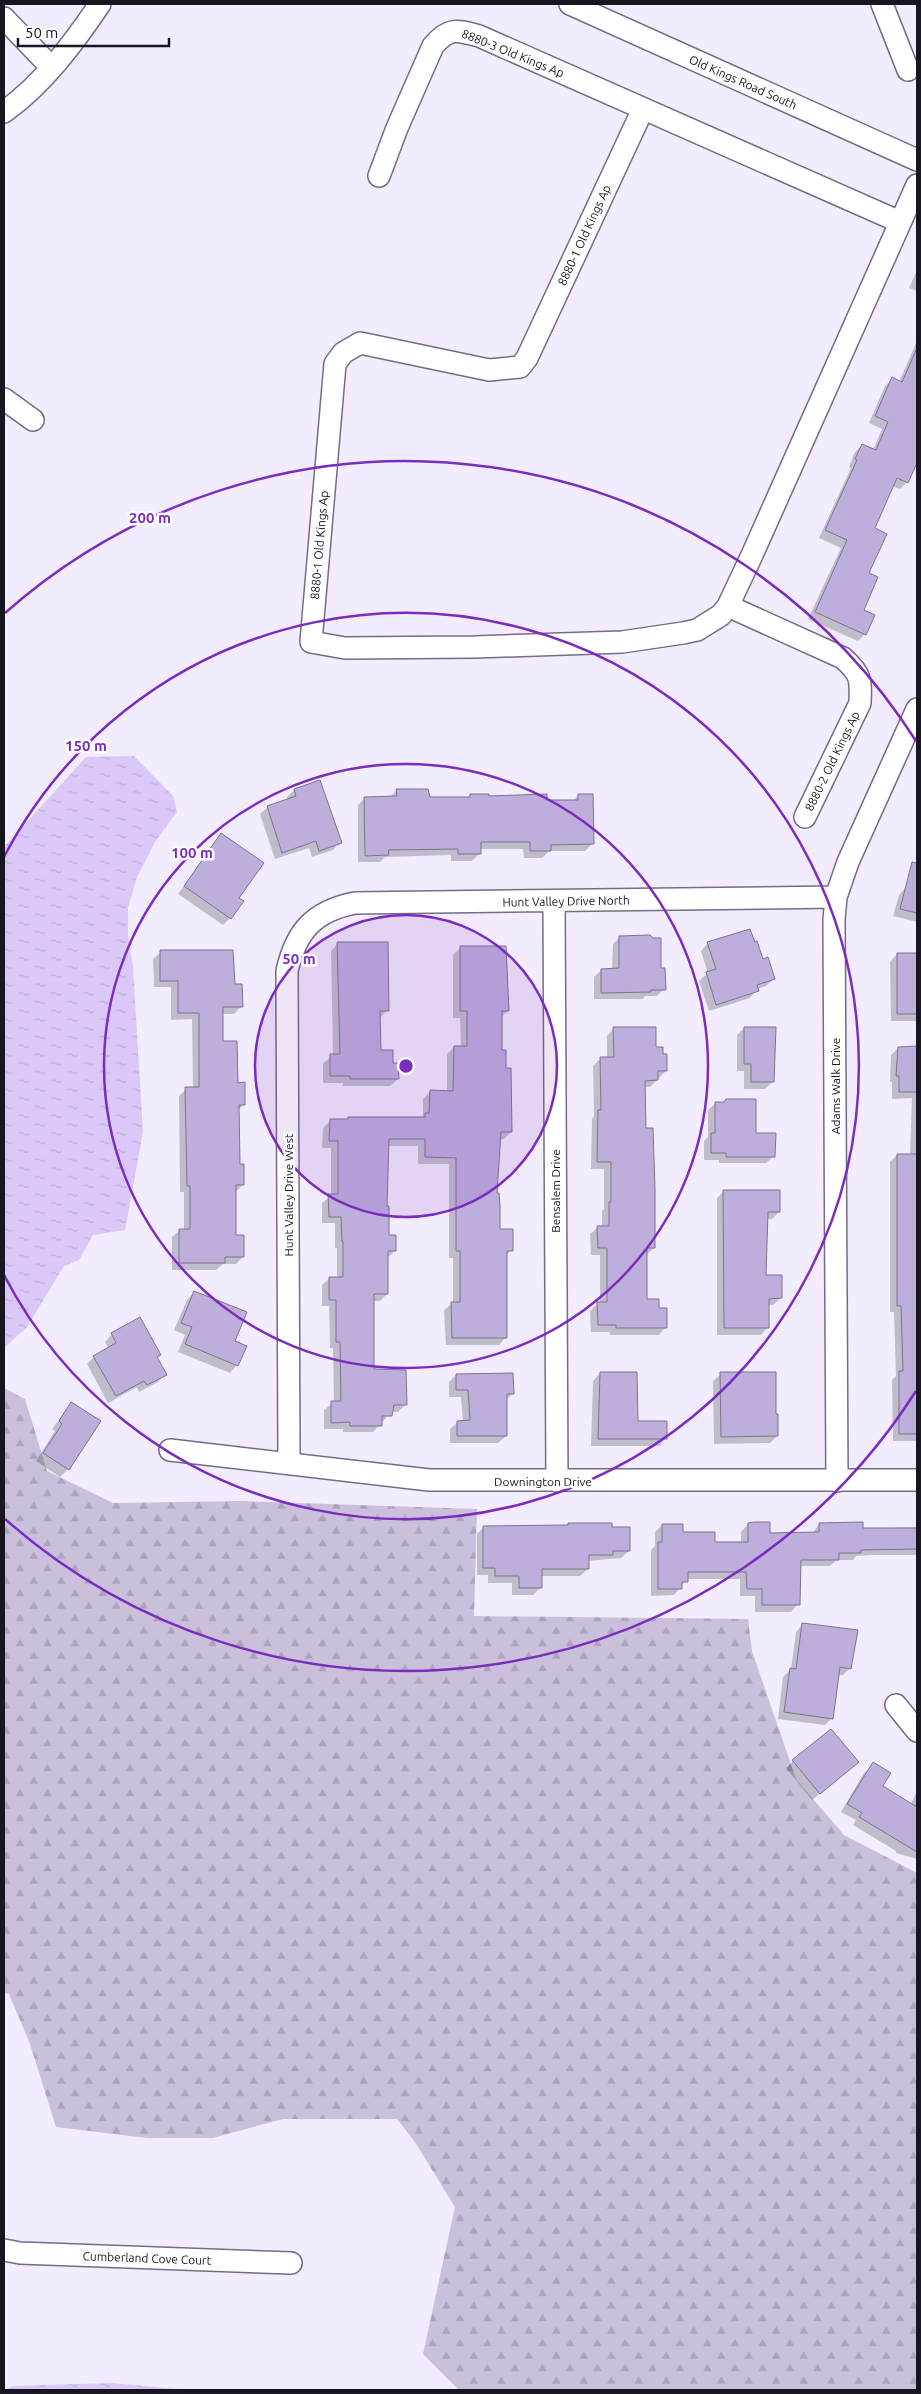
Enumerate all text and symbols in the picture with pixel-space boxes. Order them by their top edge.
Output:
scale bar [18,15,169,47]
text: 50 m [25,24,58,41]
street label: 8880-3 Old Kings Ap [460,27,566,79]
street label: Old Kings Road South [687,52,799,112]
street label: 8880-1 Old Kings Ap [555,183,613,287]
street label: 8880-1 Old Kings Ap [308,490,330,600]
text: 200 m [129,509,171,526]
street label: 8880-2 Old Kings Ap [802,709,862,813]
text: 150 m [65,737,107,754]
text: 100 m [171,844,213,861]
street label: Hunt Valley Drive North [502,893,630,909]
text: 50 m [282,950,316,967]
street label: Adams Walk Drive [829,1038,842,1134]
centre of rings [397,1057,415,1075]
street label: Hunt Valley Drive West [282,1133,295,1257]
street label: Bensalem Drive [549,1149,562,1233]
street label: Downington Drive [494,1475,592,1488]
street label: Cumberland Cove Court [82,2249,212,2267]

